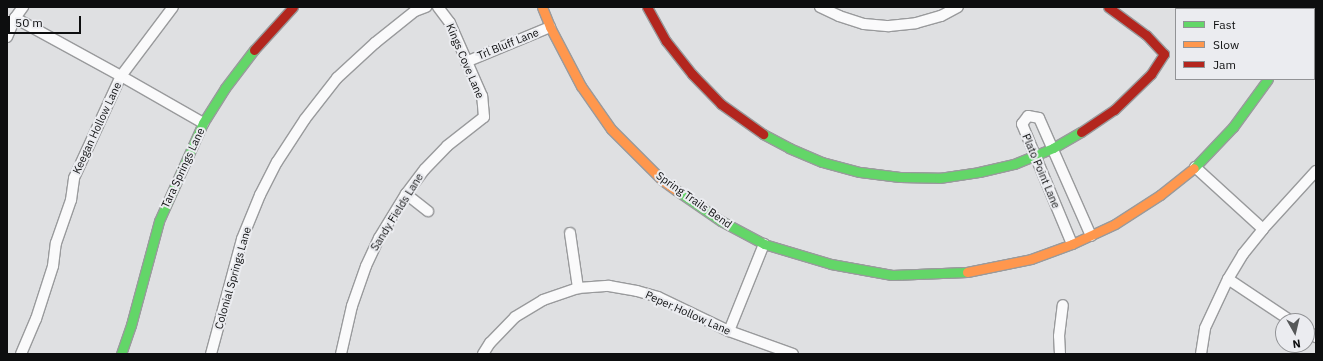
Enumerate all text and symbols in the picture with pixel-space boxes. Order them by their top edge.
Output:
scale bar [10,8,83,34]
legend [1175,8,1315,80]
text: 50 m [15,15,43,30]
text: Fast [1213,17,1236,32]
street label: Kings Cove Lane [443,21,487,101]
street label: Trl Bluff Lane [475,26,541,62]
text: Slow [1213,37,1239,52]
text: Jam [1213,57,1236,72]
street label: Keegan Hollow Lane [70,80,124,176]
street label: Tara Springs Lane [159,126,207,210]
street label: Plato Point Lane [1019,132,1063,210]
street label: Spring Trails Bend [654,169,734,231]
street label: Sandy Fields Lane [368,171,426,253]
street label: Colonial Springs Lane [212,225,254,331]
street label: Peper Hollow Lane [643,288,733,338]
north arrow [1275,313,1315,353]
text: N [1292,336,1301,351]

